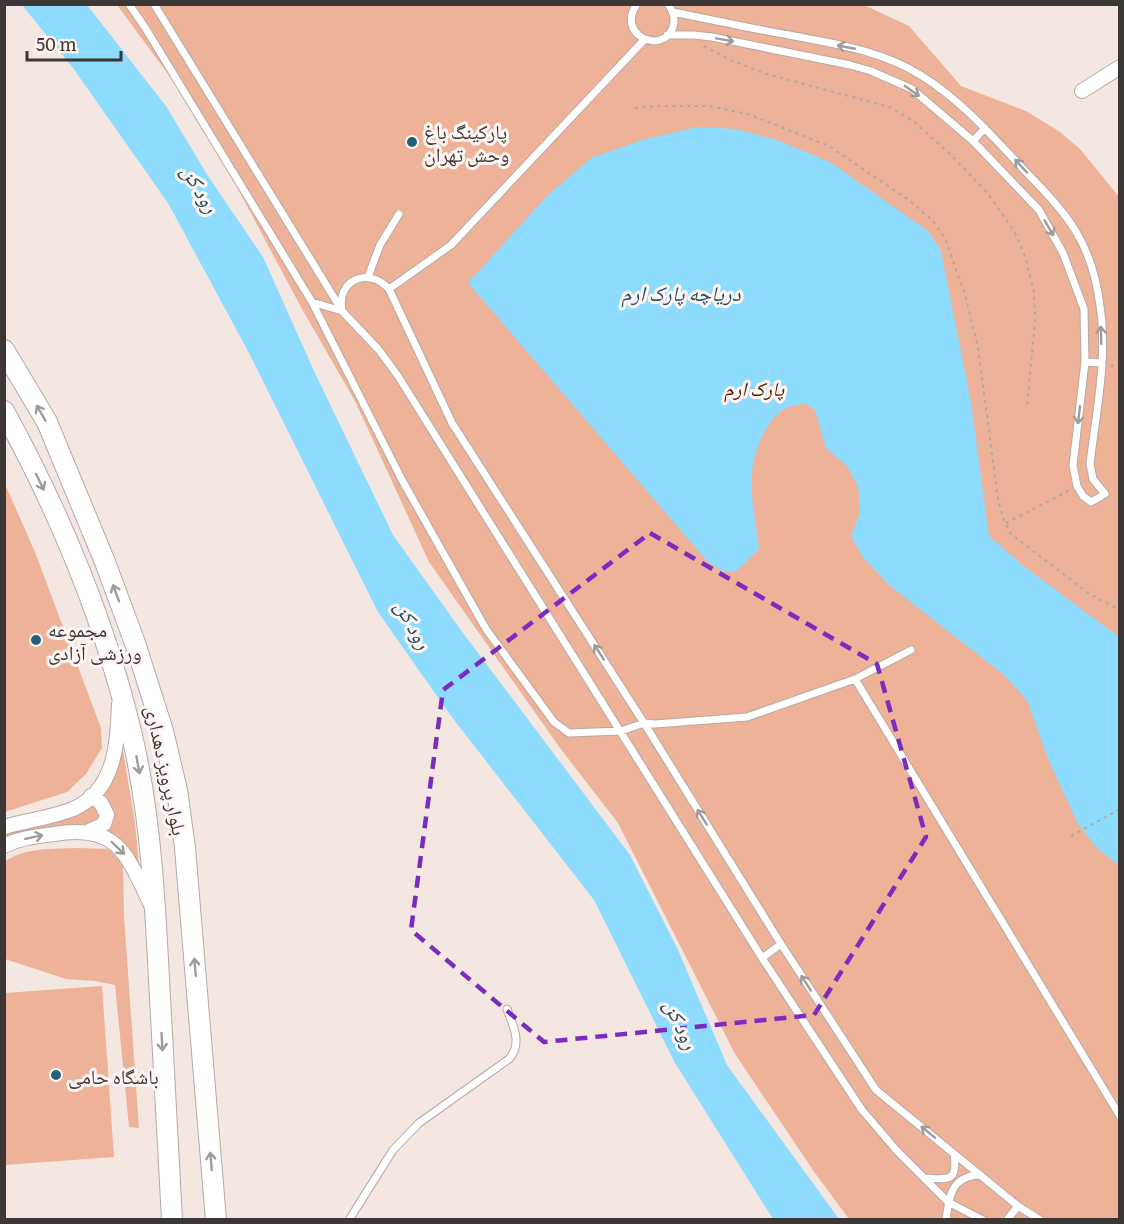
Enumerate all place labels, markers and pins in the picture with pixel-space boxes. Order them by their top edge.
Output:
place label: پارکینگ باغ وحش تهران [424,115,509,168]
marker: پارکینگ باغ وحش تهران [405,135,419,149]
place label: مجموعه ورزشی آزادی [48,613,142,666]
marker: مجموعه ورزشی آزادی [29,633,43,647]
place label: باشگاه حامی [68,1060,159,1090]
marker: باشگاه حامی [49,1068,63,1082]

